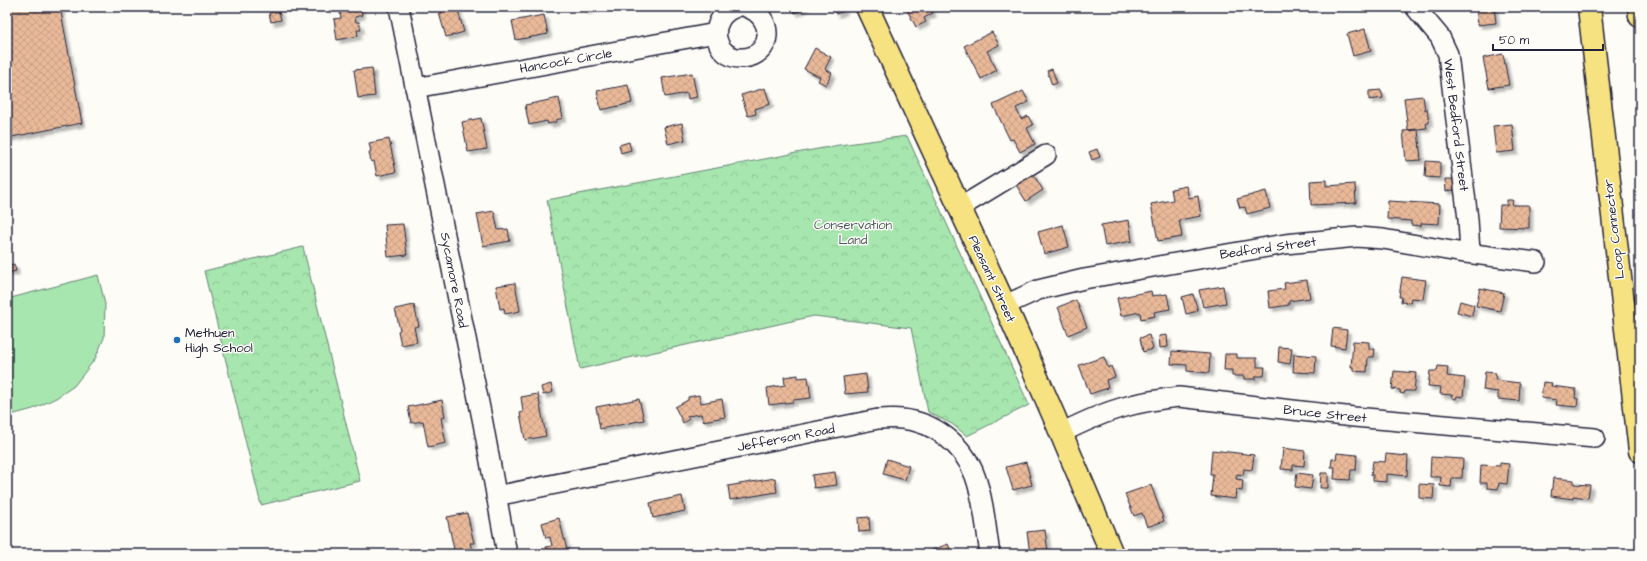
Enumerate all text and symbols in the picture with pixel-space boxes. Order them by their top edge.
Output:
scale bar [1493,26,1603,52]
text: 50 m [1499,32,1530,49]
street label: Hancock Circle [518,44,614,78]
street label: West Bedford Street [1439,58,1473,193]
street label: Loop Connector [1599,178,1629,280]
park label: Conservation Land [814,216,893,249]
street label: Sycamore Road [435,231,472,330]
street label: Bedford Street [1219,232,1318,264]
street label: Pleasant Street [964,233,1020,326]
place label: Methuen High School [185,324,253,358]
marker: Methuen High School [172,335,182,345]
street label: Bruce Street [1282,401,1368,427]
street label: Jefferson Road [736,420,837,456]

